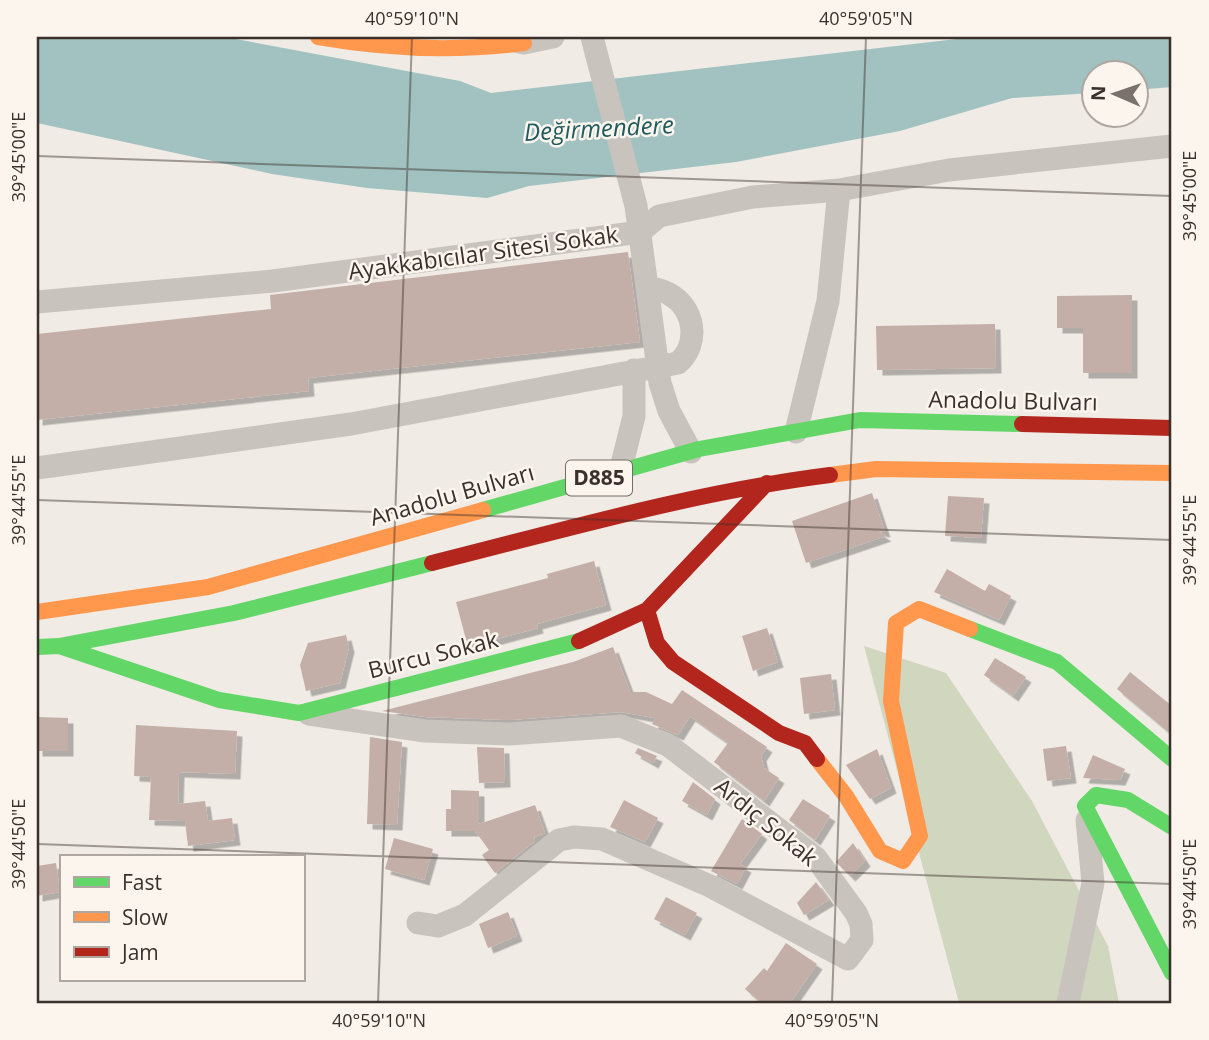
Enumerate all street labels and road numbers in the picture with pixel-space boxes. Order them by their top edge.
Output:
street label: Ayakkabıcılar Sitesi Sokak [346,217,620,287]
street label: Anadolu Bulvarı [928,383,1098,417]
street label: Anadolu Bulvarı [366,455,538,533]
road number: D885 [566,461,632,496]
street label: Burcu Sokak [364,622,501,686]
street label: Ardıç Sokak [708,770,825,873]

